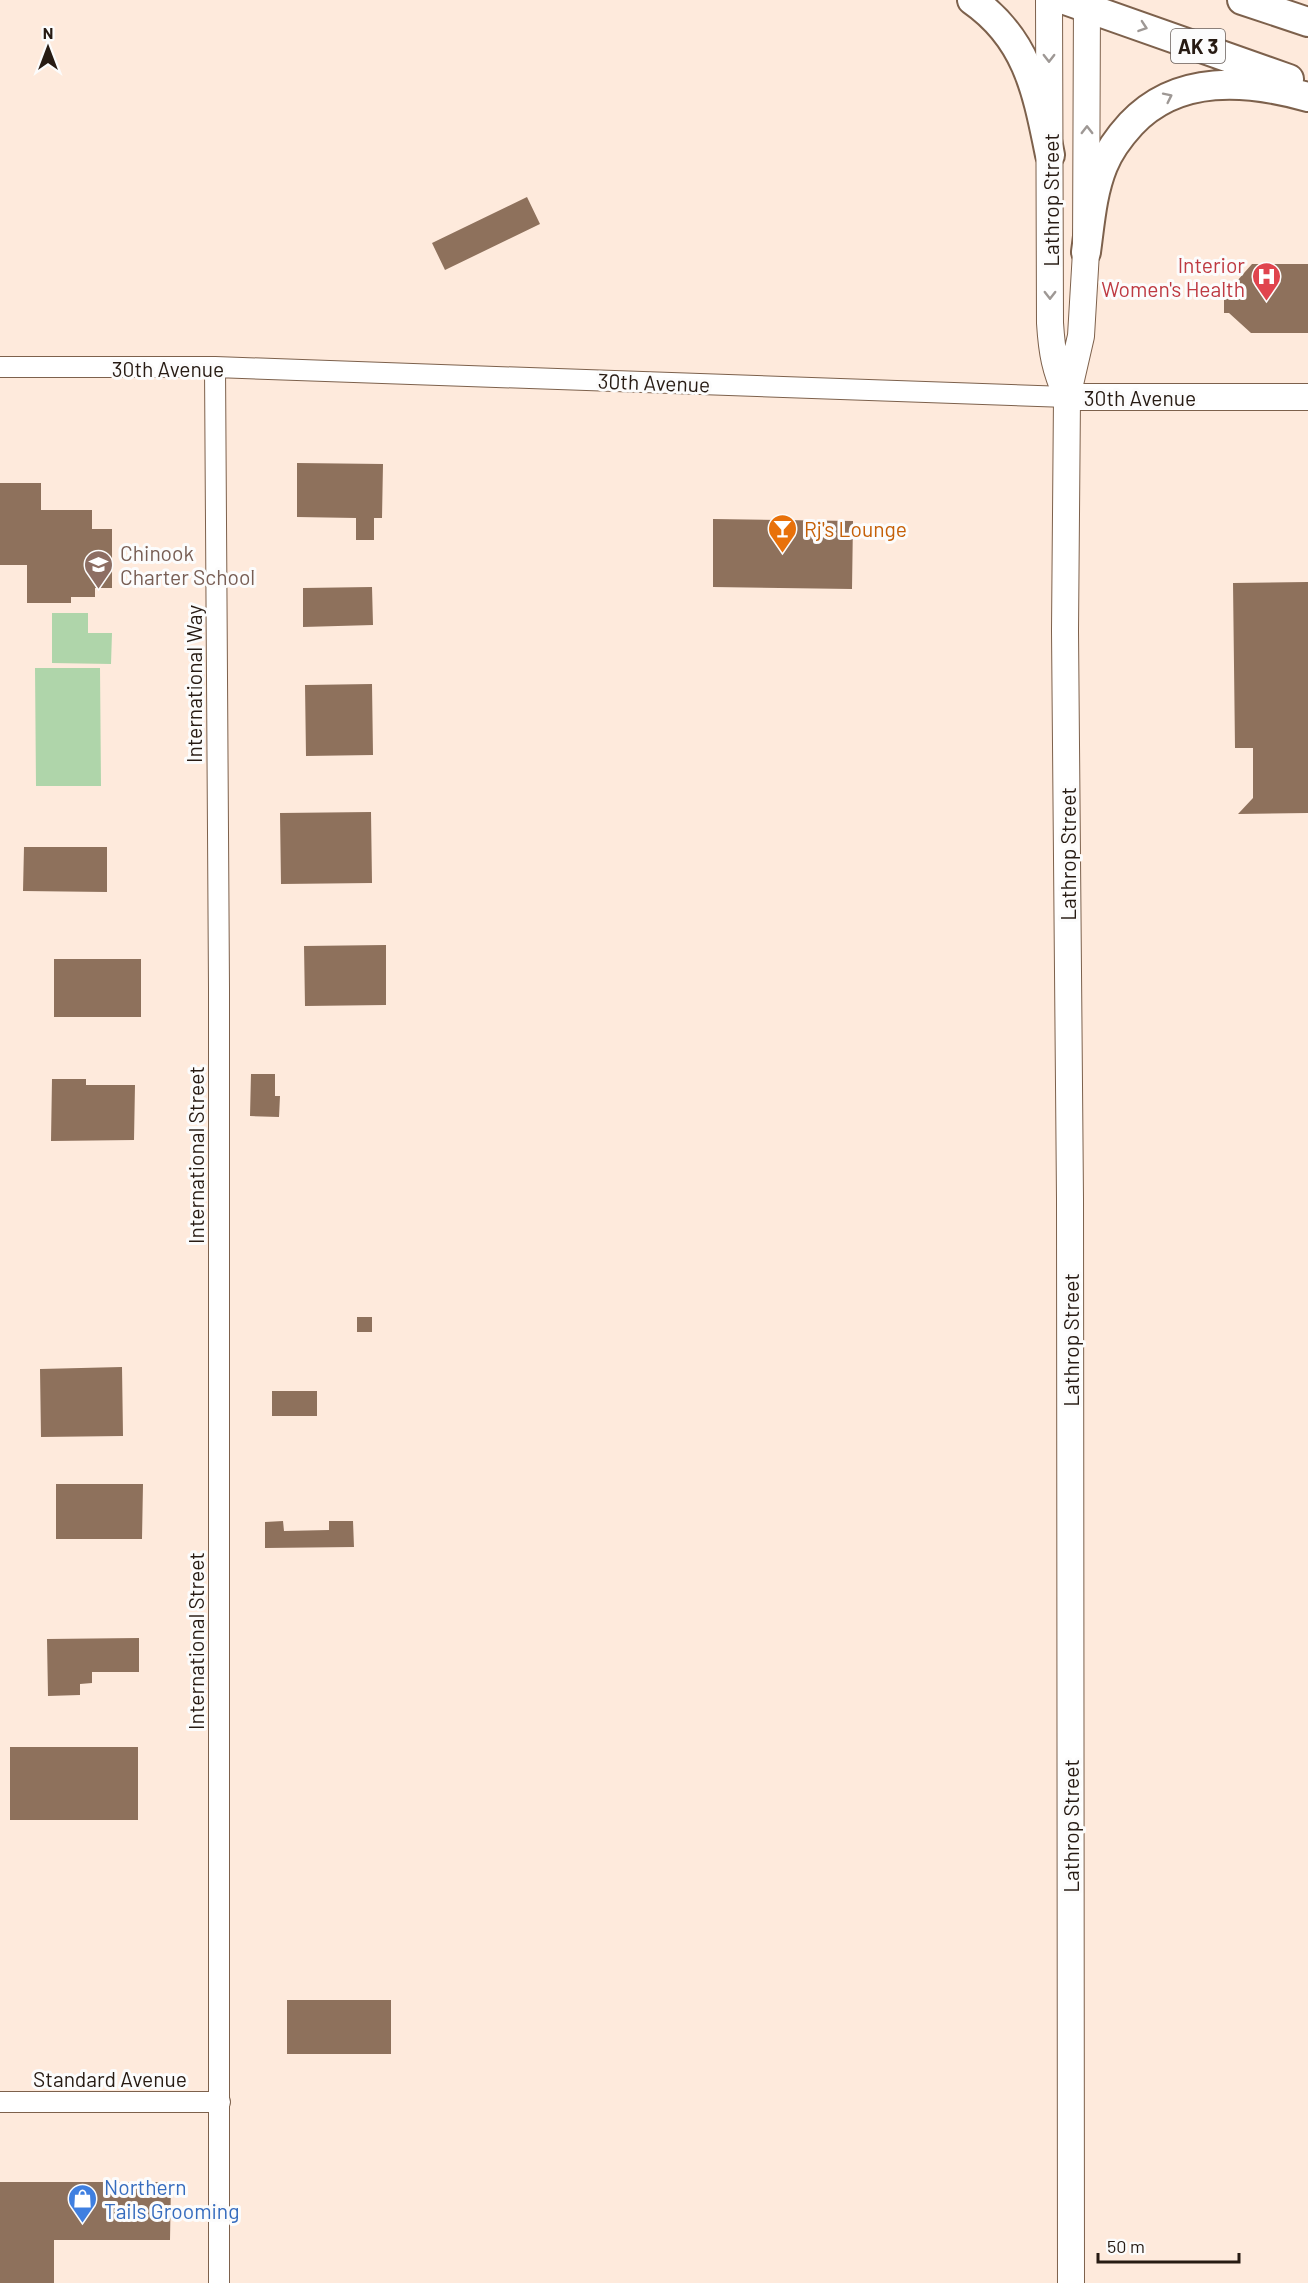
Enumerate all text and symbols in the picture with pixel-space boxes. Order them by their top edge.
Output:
north arrow [18,18,78,78]
one-way arrow [1137,19,1147,32]
text: N [43,23,53,42]
road number: AK 3 [1171,29,1225,63]
one-way arrow [1043,54,1055,63]
one-way arrow [1162,93,1173,105]
one-way arrow [1080,126,1093,135]
street label: Lathrop Street [1038,133,1063,267]
place label: Interior Women's Health [1101,252,1245,301]
hospital icon: Interior Women's Health [1250,260,1282,302]
one-way arrow [1044,291,1056,300]
street label: 30th Avenue [112,356,224,381]
street label: 30th Avenue [597,368,711,396]
street label: 30th Avenue [1084,385,1196,410]
bar icon: Rj's Lounge [767,512,799,554]
place label: Rj's Lounge [804,516,907,541]
place label: Chinook Charter School [120,540,255,589]
school or university icon: Chinook Charter School [83,548,115,590]
street label: International Way [181,605,206,763]
street label: Lathrop Street [1055,787,1080,921]
street label: International Street [183,1066,208,1244]
street label: Lathrop Street [1058,1273,1083,1407]
street label: International Street [183,1552,208,1730]
street label: Lathrop Street [1058,1759,1083,1893]
street label: Standard Avenue [33,2066,187,2091]
place label: Northern Tails Grooming [104,2174,239,2223]
shop icon: Northern Tails Grooming [67,2182,99,2224]
scale bar [1098,2226,1239,2264]
text: 50 m [1107,2235,1145,2257]

